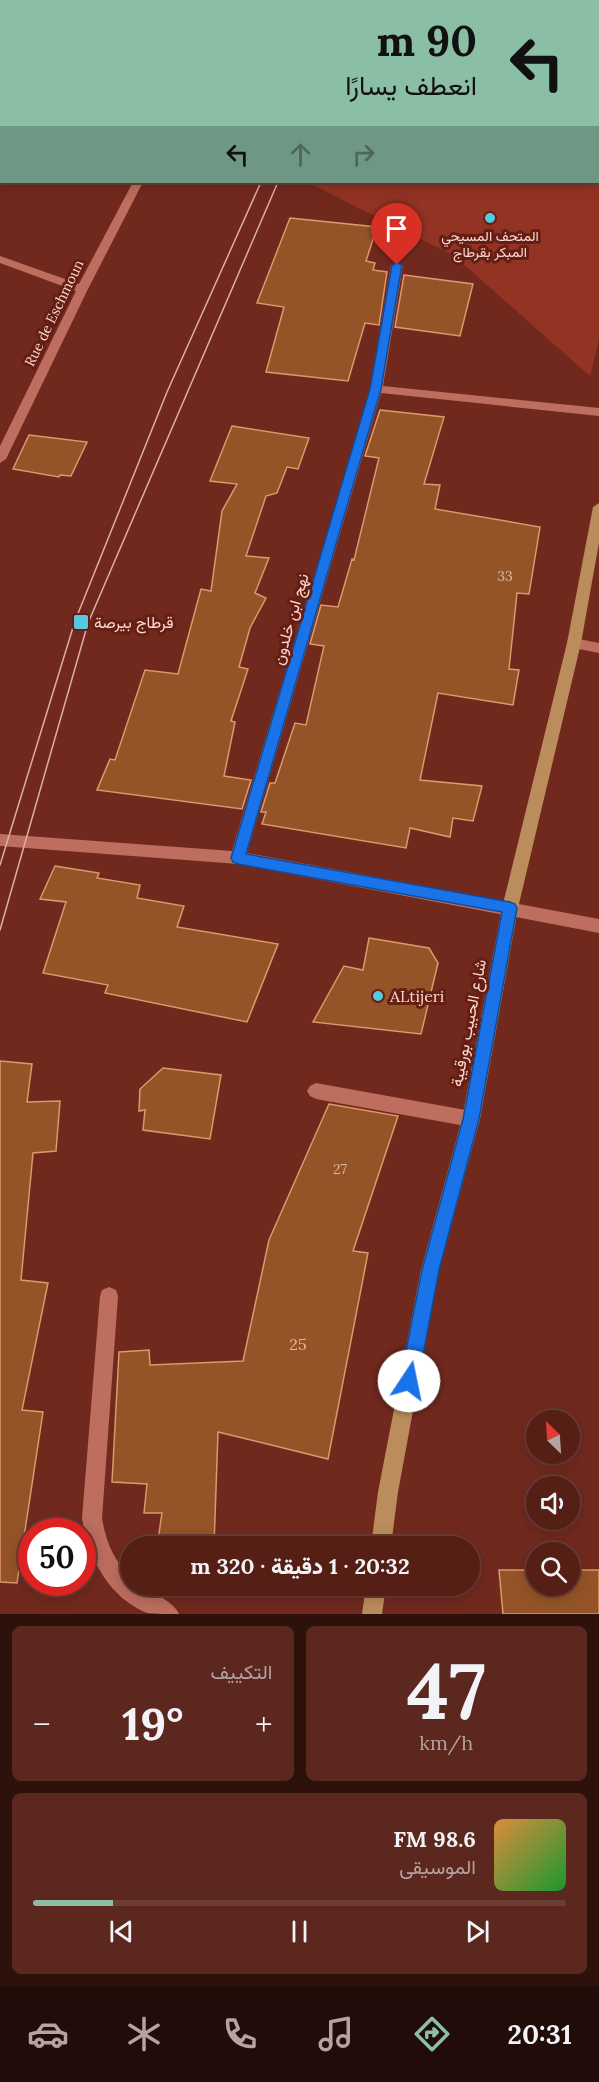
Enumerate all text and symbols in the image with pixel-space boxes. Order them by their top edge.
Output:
text: 90 m [376,14,477,68]
icon: left [498,24,576,102]
text: انعطف يسارًا [345,68,477,102]
icon: left [221,138,254,171]
icon: ahead [284,138,317,171]
icon: right [347,138,380,171]
pin [371,203,422,265]
marker: المتحف المسيحي المبكر بقرطاج [483,211,497,225]
icon: arrive [380,212,413,245]
place label: المتحف المسيحي المبكر بقرطاج [441,227,539,263]
street label: Rue de Eschmoun [20,256,88,369]
house number: 33 [497,567,513,585]
street label: نهج ابن خلدون [267,571,315,668]
place label: قرطاج بيرصة [94,612,173,634]
marker: قرطاج بيرصة [72,613,90,631]
street label: شارع الحبيب بورقيبة [446,958,492,1089]
place label: ALtijeri [389,986,444,1006]
marker: ALtijeri [371,989,385,1003]
house number: 27 [333,1160,348,1178]
house number: 25 [289,1334,307,1354]
position arrow [377,1349,441,1413]
north arrow [526,1410,580,1464]
map controls [526,1410,580,1596]
button: sound [526,1476,580,1530]
speed limit sign: 50 [18,1518,96,1596]
button: search [526,1542,580,1596]
text: 20:32 · 1 دقيقة · 320 m [190,1552,410,1580]
text: 47 [407,1641,486,1740]
text: التكييف [210,1659,273,1684]
text: 19° [122,1695,183,1752]
text: − [33,1703,51,1745]
text: + [255,1703,272,1745]
text: km/h [419,1730,473,1755]
text: 98.6 FM [393,1825,476,1853]
text: الموسيقى [399,1854,476,1879]
icon: previous [105,1915,138,1948]
icon: pause [283,1915,316,1948]
icon: next [461,1915,494,1948]
icon: car [27,2013,69,2055]
icon: climate [123,2013,165,2055]
icon: phone [219,2013,261,2055]
icon: music [315,2013,357,2055]
icon: directions [411,2013,453,2055]
text: 20:31 [508,2017,572,2051]

